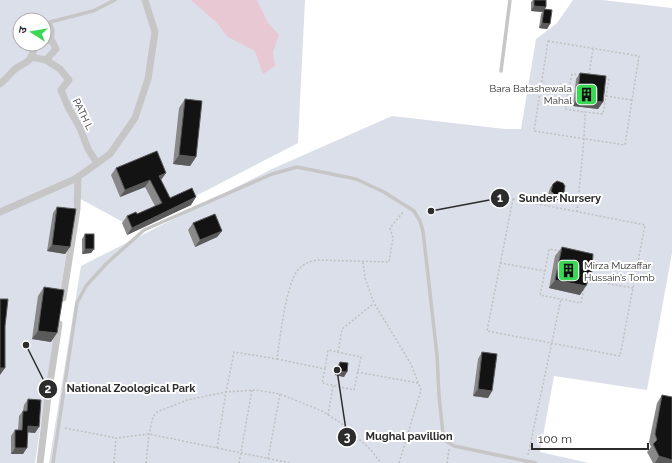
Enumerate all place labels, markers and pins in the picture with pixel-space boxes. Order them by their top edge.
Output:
building icon: Bara Batashewala Mahal [574,81,600,107]
place label: Bara Batashewala Mahal [490,83,572,106]
callout: Sunder Nursery [490,186,609,209]
building icon: Mirza Muzaffar Hussain’s Tomb [556,258,582,284]
place label: Mirza Muzaffar Hussain’s Tomb [584,260,655,283]
callout: National Zoological Park [38,377,204,400]
callout: Mughal pavillion [337,425,461,448]

